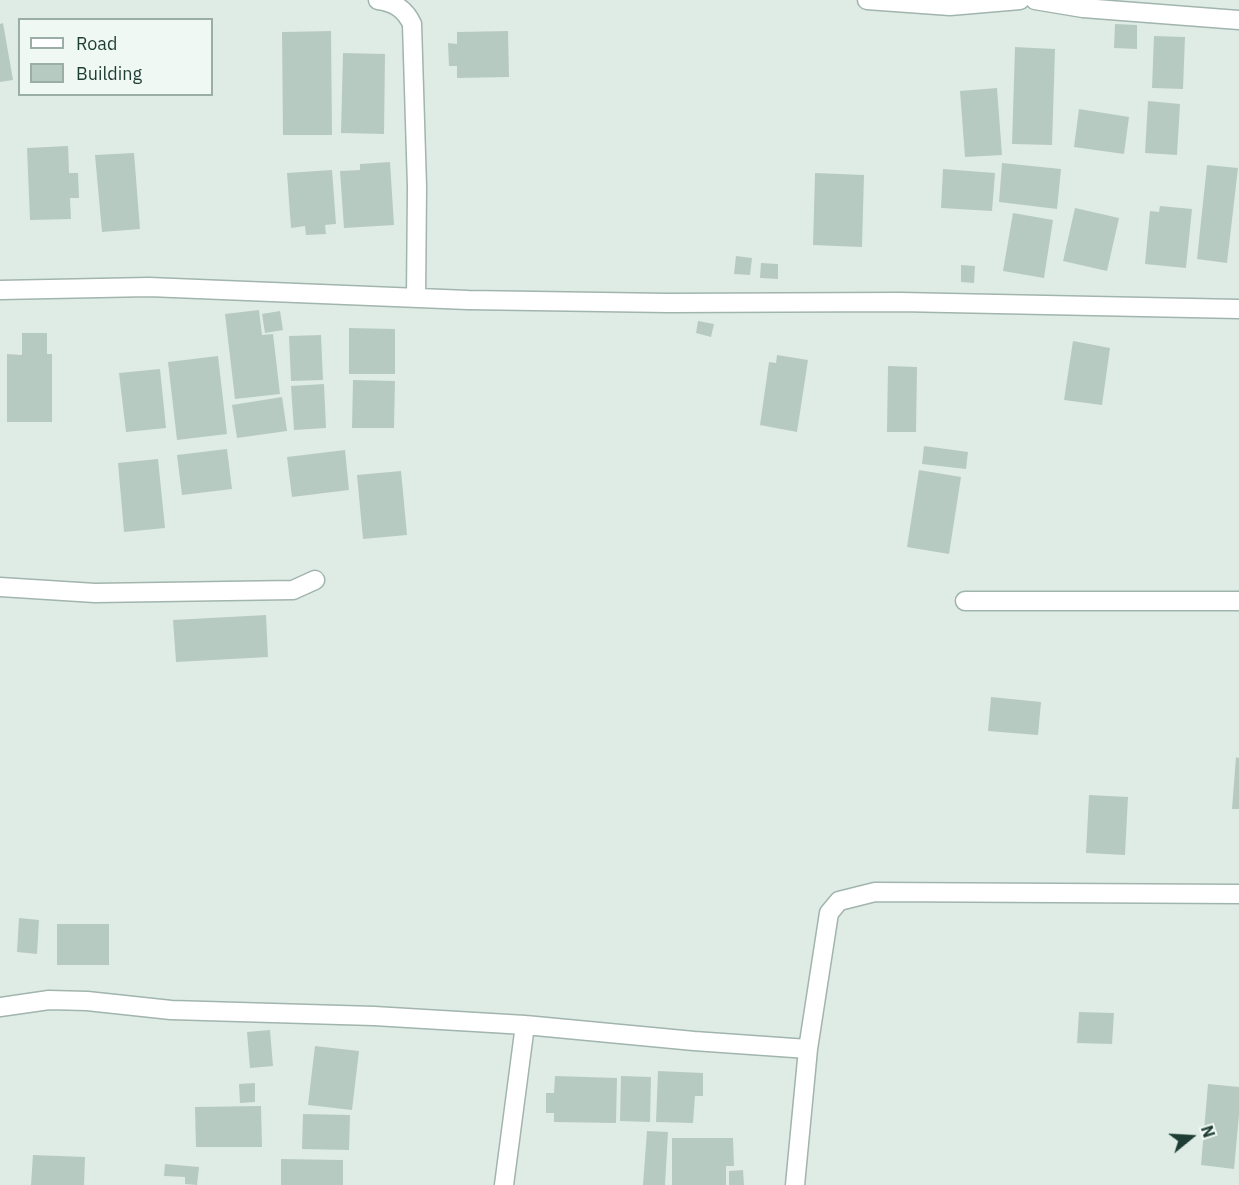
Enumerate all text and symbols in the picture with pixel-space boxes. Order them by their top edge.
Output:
legend [18,18,213,96]
text: Road [76,32,117,55]
text: Building [76,62,142,85]
north arrow [1161,1107,1221,1167]
text: N [1197,1123,1219,1140]

